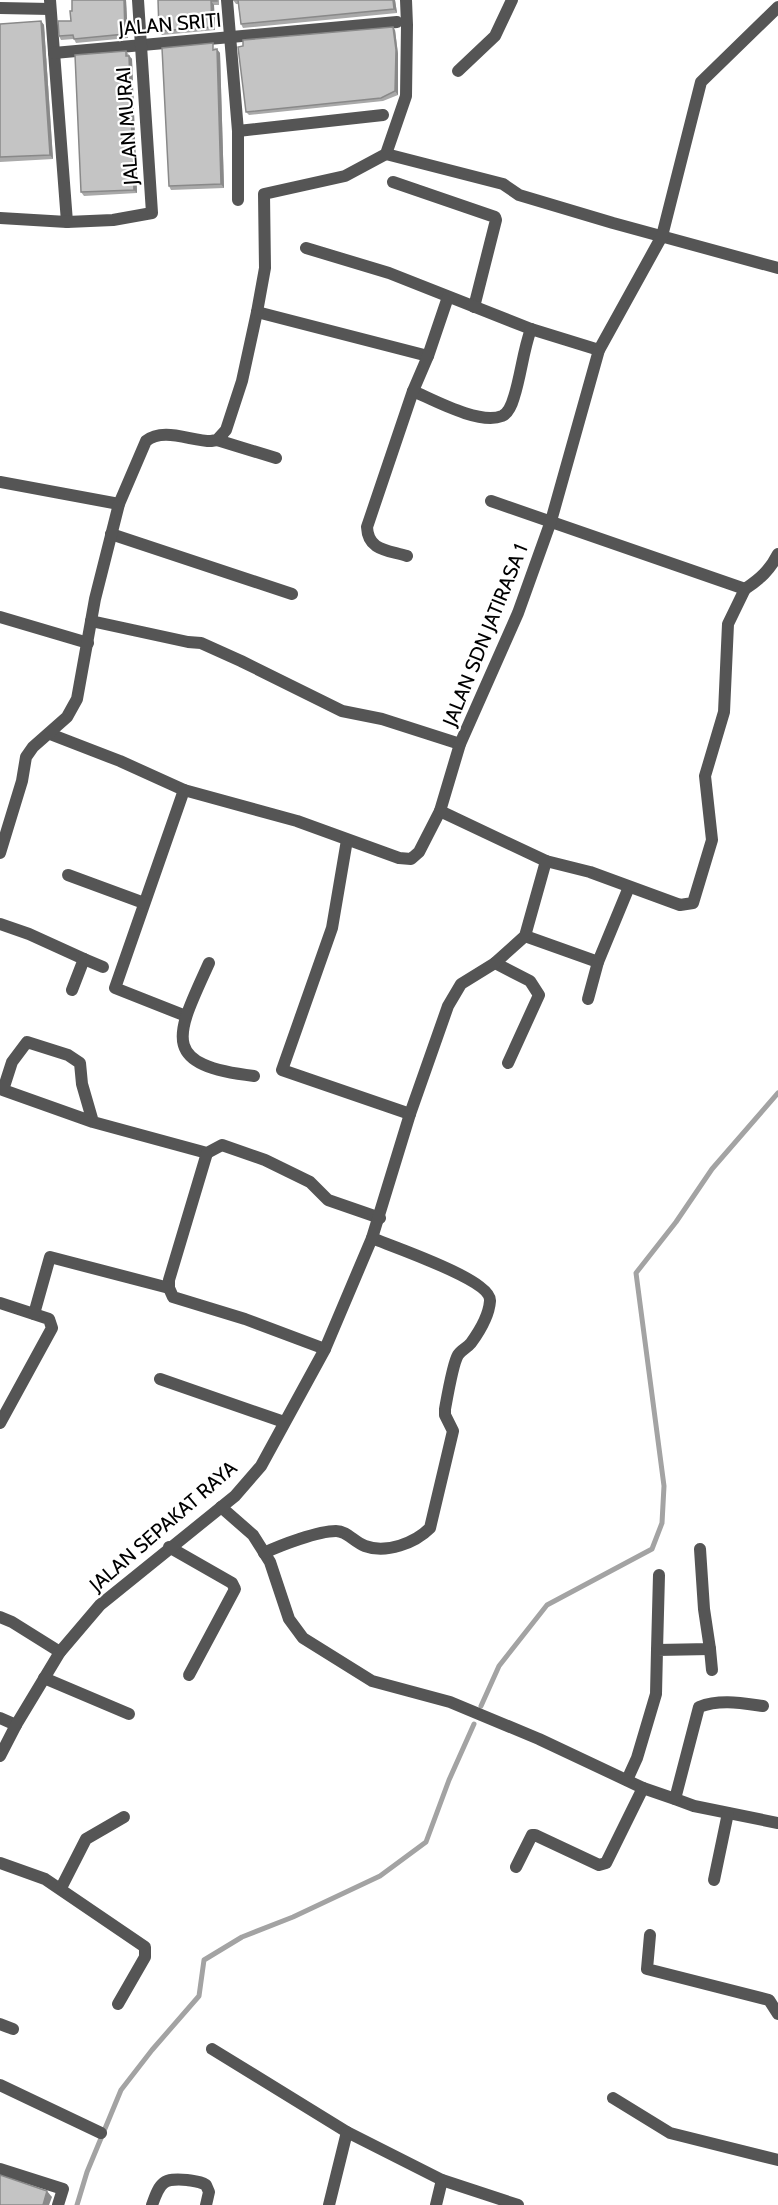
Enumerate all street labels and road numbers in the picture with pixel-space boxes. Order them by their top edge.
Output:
street label: JALAN SRITI [117,8,222,41]
street label: JALAN MURAI [111,66,143,187]
street label: JALAN SDN JATIRASA 1 [437,540,533,731]
street label: JALAN SEPAKAT RAYA [84,1455,242,1597]

